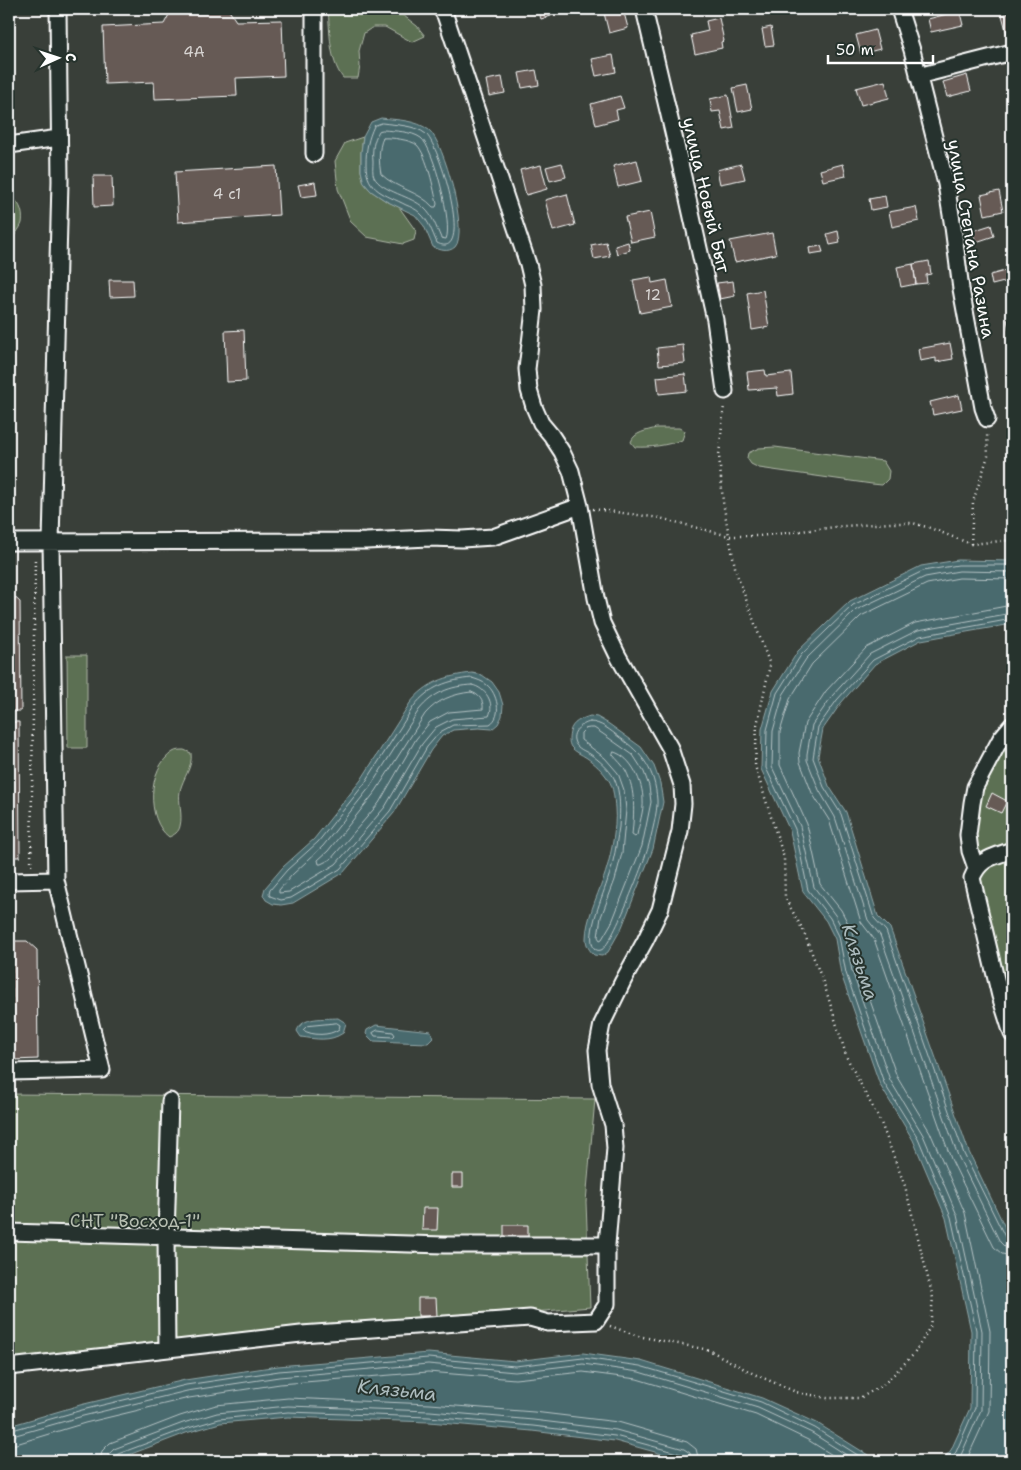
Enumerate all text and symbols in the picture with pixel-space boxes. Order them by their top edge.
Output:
north arrow [32,32,82,82]
scale bar [828,32,934,64]
text: 50 m [836,40,874,60]
house number: 4А [183,42,205,62]
text: С [62,53,80,62]
street label: улица Новый Быт [676,115,736,276]
street label: улица Степана Разина [942,138,1000,340]
house number: 4 с1 [213,184,241,204]
house number: 12 [645,285,661,305]
water label: Клязьма [836,920,884,1004]
park label: СНТ "Восход-1" [70,1209,200,1233]
water label: Клязьма [356,1373,438,1407]

